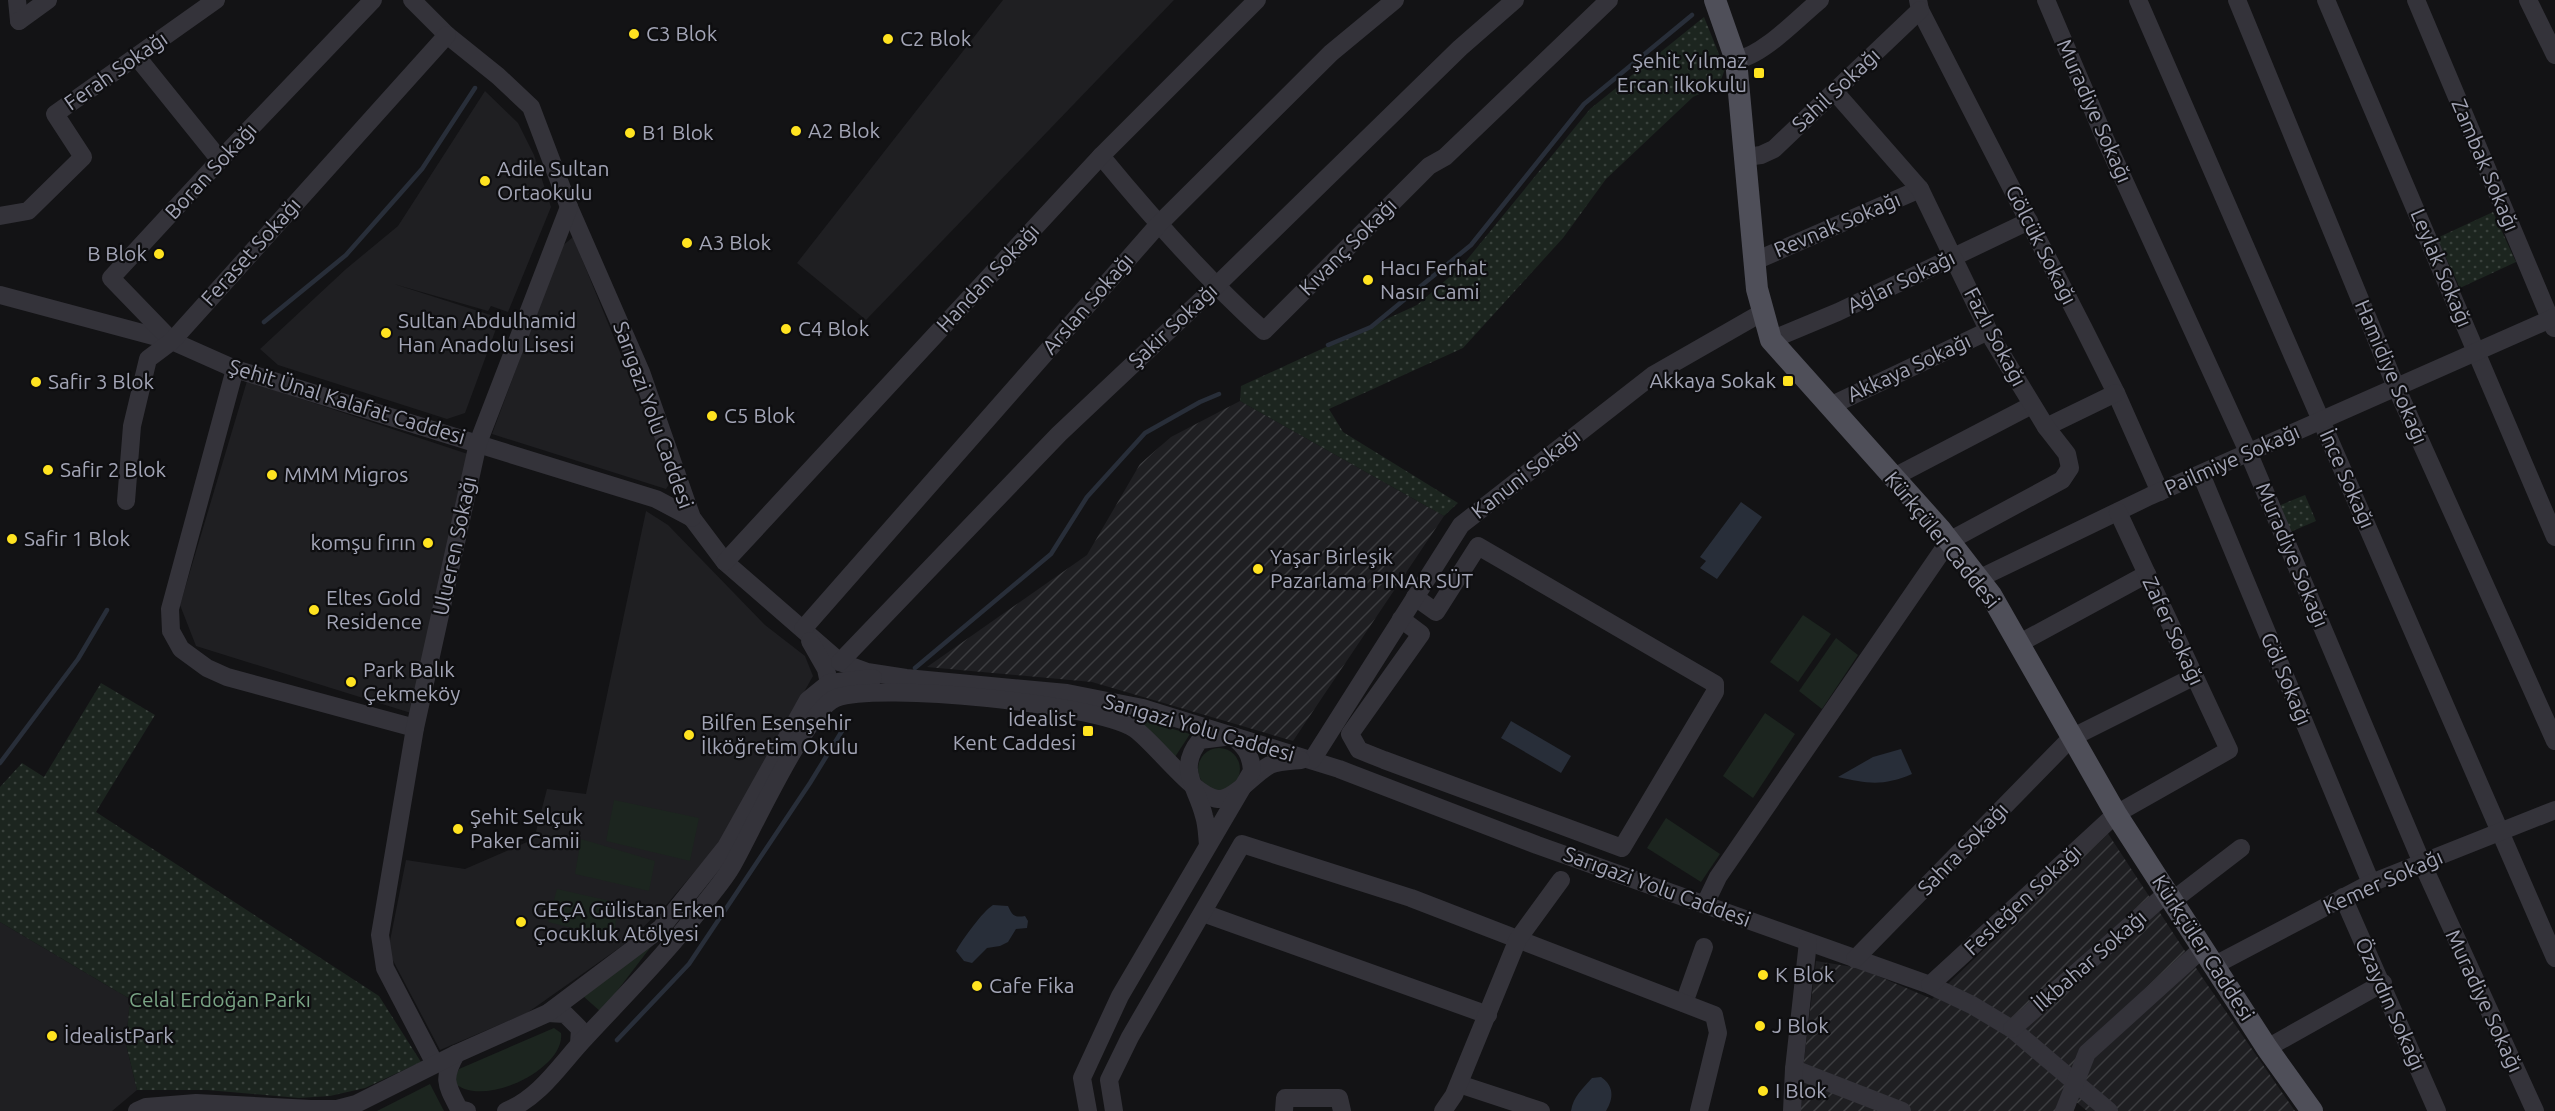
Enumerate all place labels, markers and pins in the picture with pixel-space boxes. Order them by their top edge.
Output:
place label: C3 Blok [646,21,718,45]
place label: C2 Blok [900,26,972,50]
marker: C3 Blok [627,27,641,41]
marker: C2 Blok [881,32,895,46]
place label: Şehit Yılmaz Ercan ilkokulu [1617,48,1747,96]
marker: Şehit Yılmaz Ercan ilkokulu [1752,66,1766,80]
place label: A2 Blok [808,118,880,142]
place label: B1 Blok [642,120,714,144]
marker: A2 Blok [789,124,803,138]
marker: B1 Blok [623,126,637,140]
place label: Adile Sultan Ortaokulu [497,156,609,204]
marker: Adile Sultan Ortaokulu [478,174,492,188]
place label: A3 Blok [699,230,771,254]
marker: A3 Blok [680,236,694,250]
place label: B Blok [87,241,147,265]
marker: B Blok [152,247,166,261]
place label: Hacı Ferhat Nasır Cami [1380,255,1487,303]
marker: Hacı Ferhat Nasır Cami [1361,273,1375,287]
place label: Sultan Abdulhamid Han Anadolu Lisesi [398,308,576,356]
place label: C4 Blok [798,316,870,340]
marker: C4 Blok [779,322,793,336]
marker: Sultan Abdulhamid Han Anadolu Lisesi [379,326,393,340]
place label: Akkaya Sokak [1649,368,1776,392]
place label: Safir 3 Blok [48,369,154,393]
marker: Akkaya Sokak [1781,374,1795,388]
marker: Safir 3 Blok [29,375,43,389]
place label: C5 Blok [724,403,796,427]
marker: C5 Blok [705,409,719,423]
place label: Safir 2 Blok [60,457,166,481]
place label: MMM Migros [284,462,408,486]
marker: Safir 2 Blok [41,463,55,477]
marker: MMM Migros [265,468,279,482]
place label: Safir 1 Blok [24,526,130,550]
place label: komşu fırın [311,530,416,554]
marker: Safir 1 Blok [5,532,19,546]
marker: komşu fırın [421,536,435,550]
place label: Yaşar Birleşik Pazarlama PINAR SÜT [1270,544,1473,592]
marker: Yaşar Birleşik Pazarlama PINAR SÜT [1251,562,1265,576]
place label: Eltes Gold Residence [326,585,422,633]
marker: Eltes Gold Residence [307,603,321,617]
place label: Park Balık Çekmeköy [363,657,460,705]
marker: Park Balık Çekmeköy [344,675,358,689]
place label: İdealist Kent Caddesi [953,706,1076,754]
place label: Bilfen Esenşehir İlköğretim Okulu [701,710,859,758]
marker: İdealist Kent Caddesi [1081,724,1095,738]
marker: Bilfen Esenşehir İlköğretim Okulu [682,728,696,742]
place label: Şehit Selçuk Paker Camii [470,804,584,852]
marker: Şehit Selçuk Paker Camii [451,822,465,836]
place label: GEÇA Gülistan Erken Çocukluk Atölyesi [533,897,725,945]
marker: GEÇA Gülistan Erken Çocukluk Atölyesi [514,915,528,929]
place label: K Blok [1775,962,1835,986]
marker: K Blok [1756,968,1770,982]
place label: Cafe Fika [989,973,1075,997]
marker: Cafe Fika [970,979,984,993]
place label: J Blok [1772,1013,1829,1037]
marker: J Blok [1753,1019,1767,1033]
place label: İdealistPark [64,1023,174,1047]
marker: İdealistPark [45,1029,59,1043]
place label: I Blok [1775,1078,1827,1102]
marker: I Blok [1756,1084,1770,1098]

